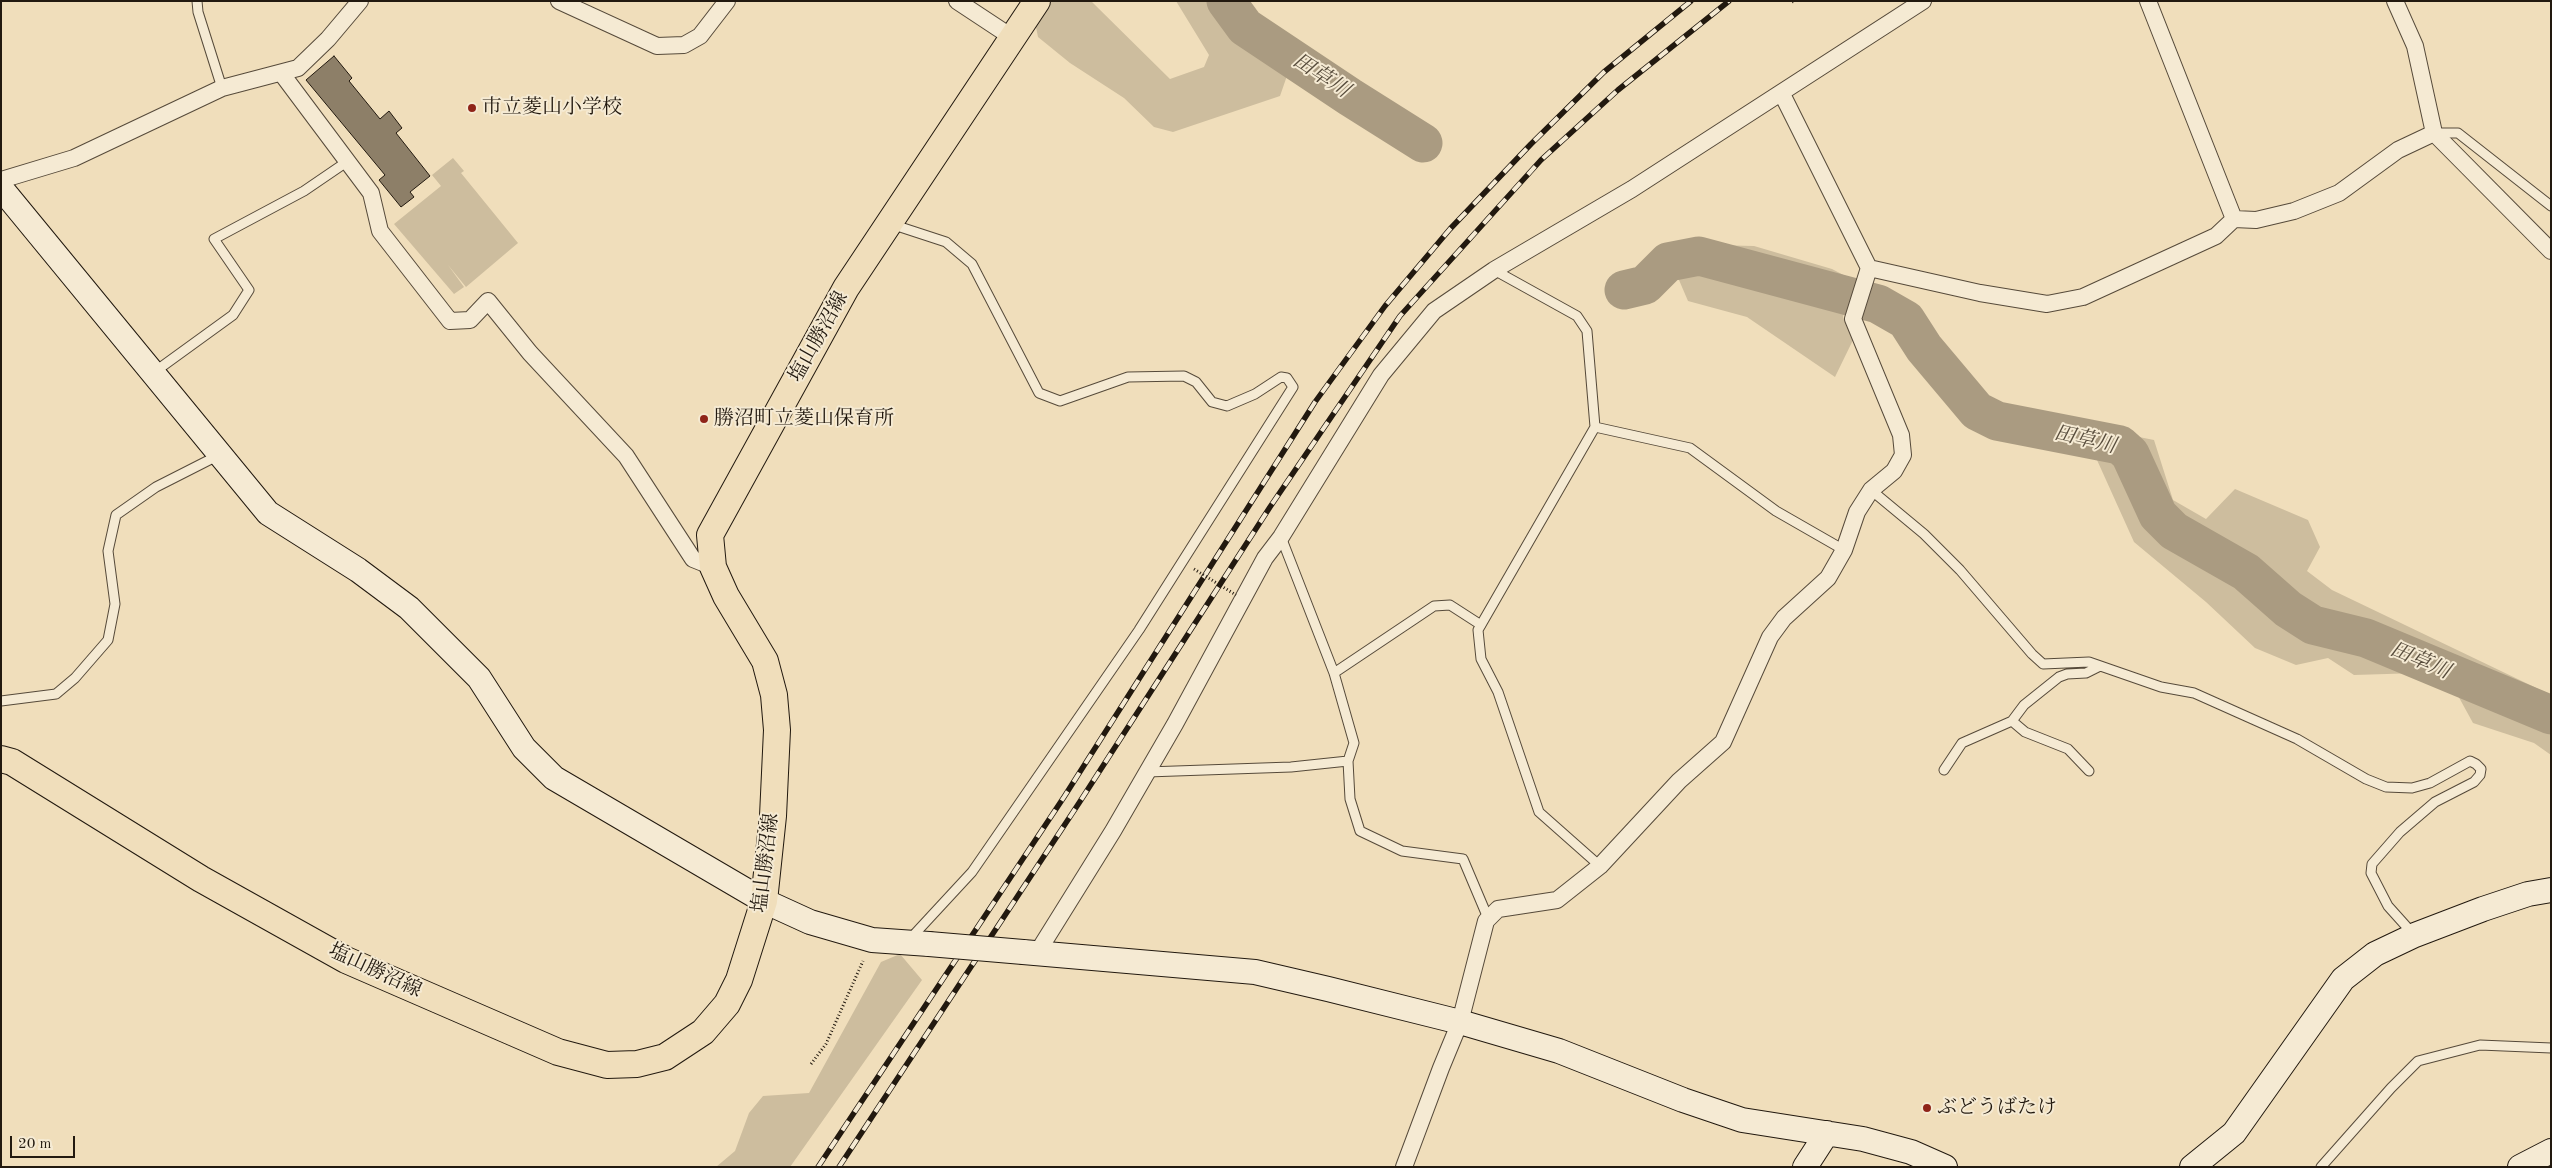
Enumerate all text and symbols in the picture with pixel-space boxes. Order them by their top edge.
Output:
water label: 田草川 [1288,48,1354,104]
place label: 市立菱山小学校 [482,96,622,120]
marker: 市立菱山小学校 [466,102,478,114]
street label: 塩山勝沼線 [784,287,854,387]
place label: 勝沼町立菱山保育所 [714,407,894,431]
marker: 勝沼町立菱山保育所 [698,413,710,425]
water label: 田草川 [2051,421,2119,459]
water label: 田草川 [2386,637,2454,685]
street label: 塩山勝沼線 [748,812,784,914]
street label: 塩山勝沼線 [325,939,425,1003]
place label: ぶどうばたけ [1937,1096,2057,1120]
marker: ぶどうばたけ [1921,1102,1933,1114]
scale bar [12,1126,78,1158]
text: 20 m [18,1137,52,1152]

